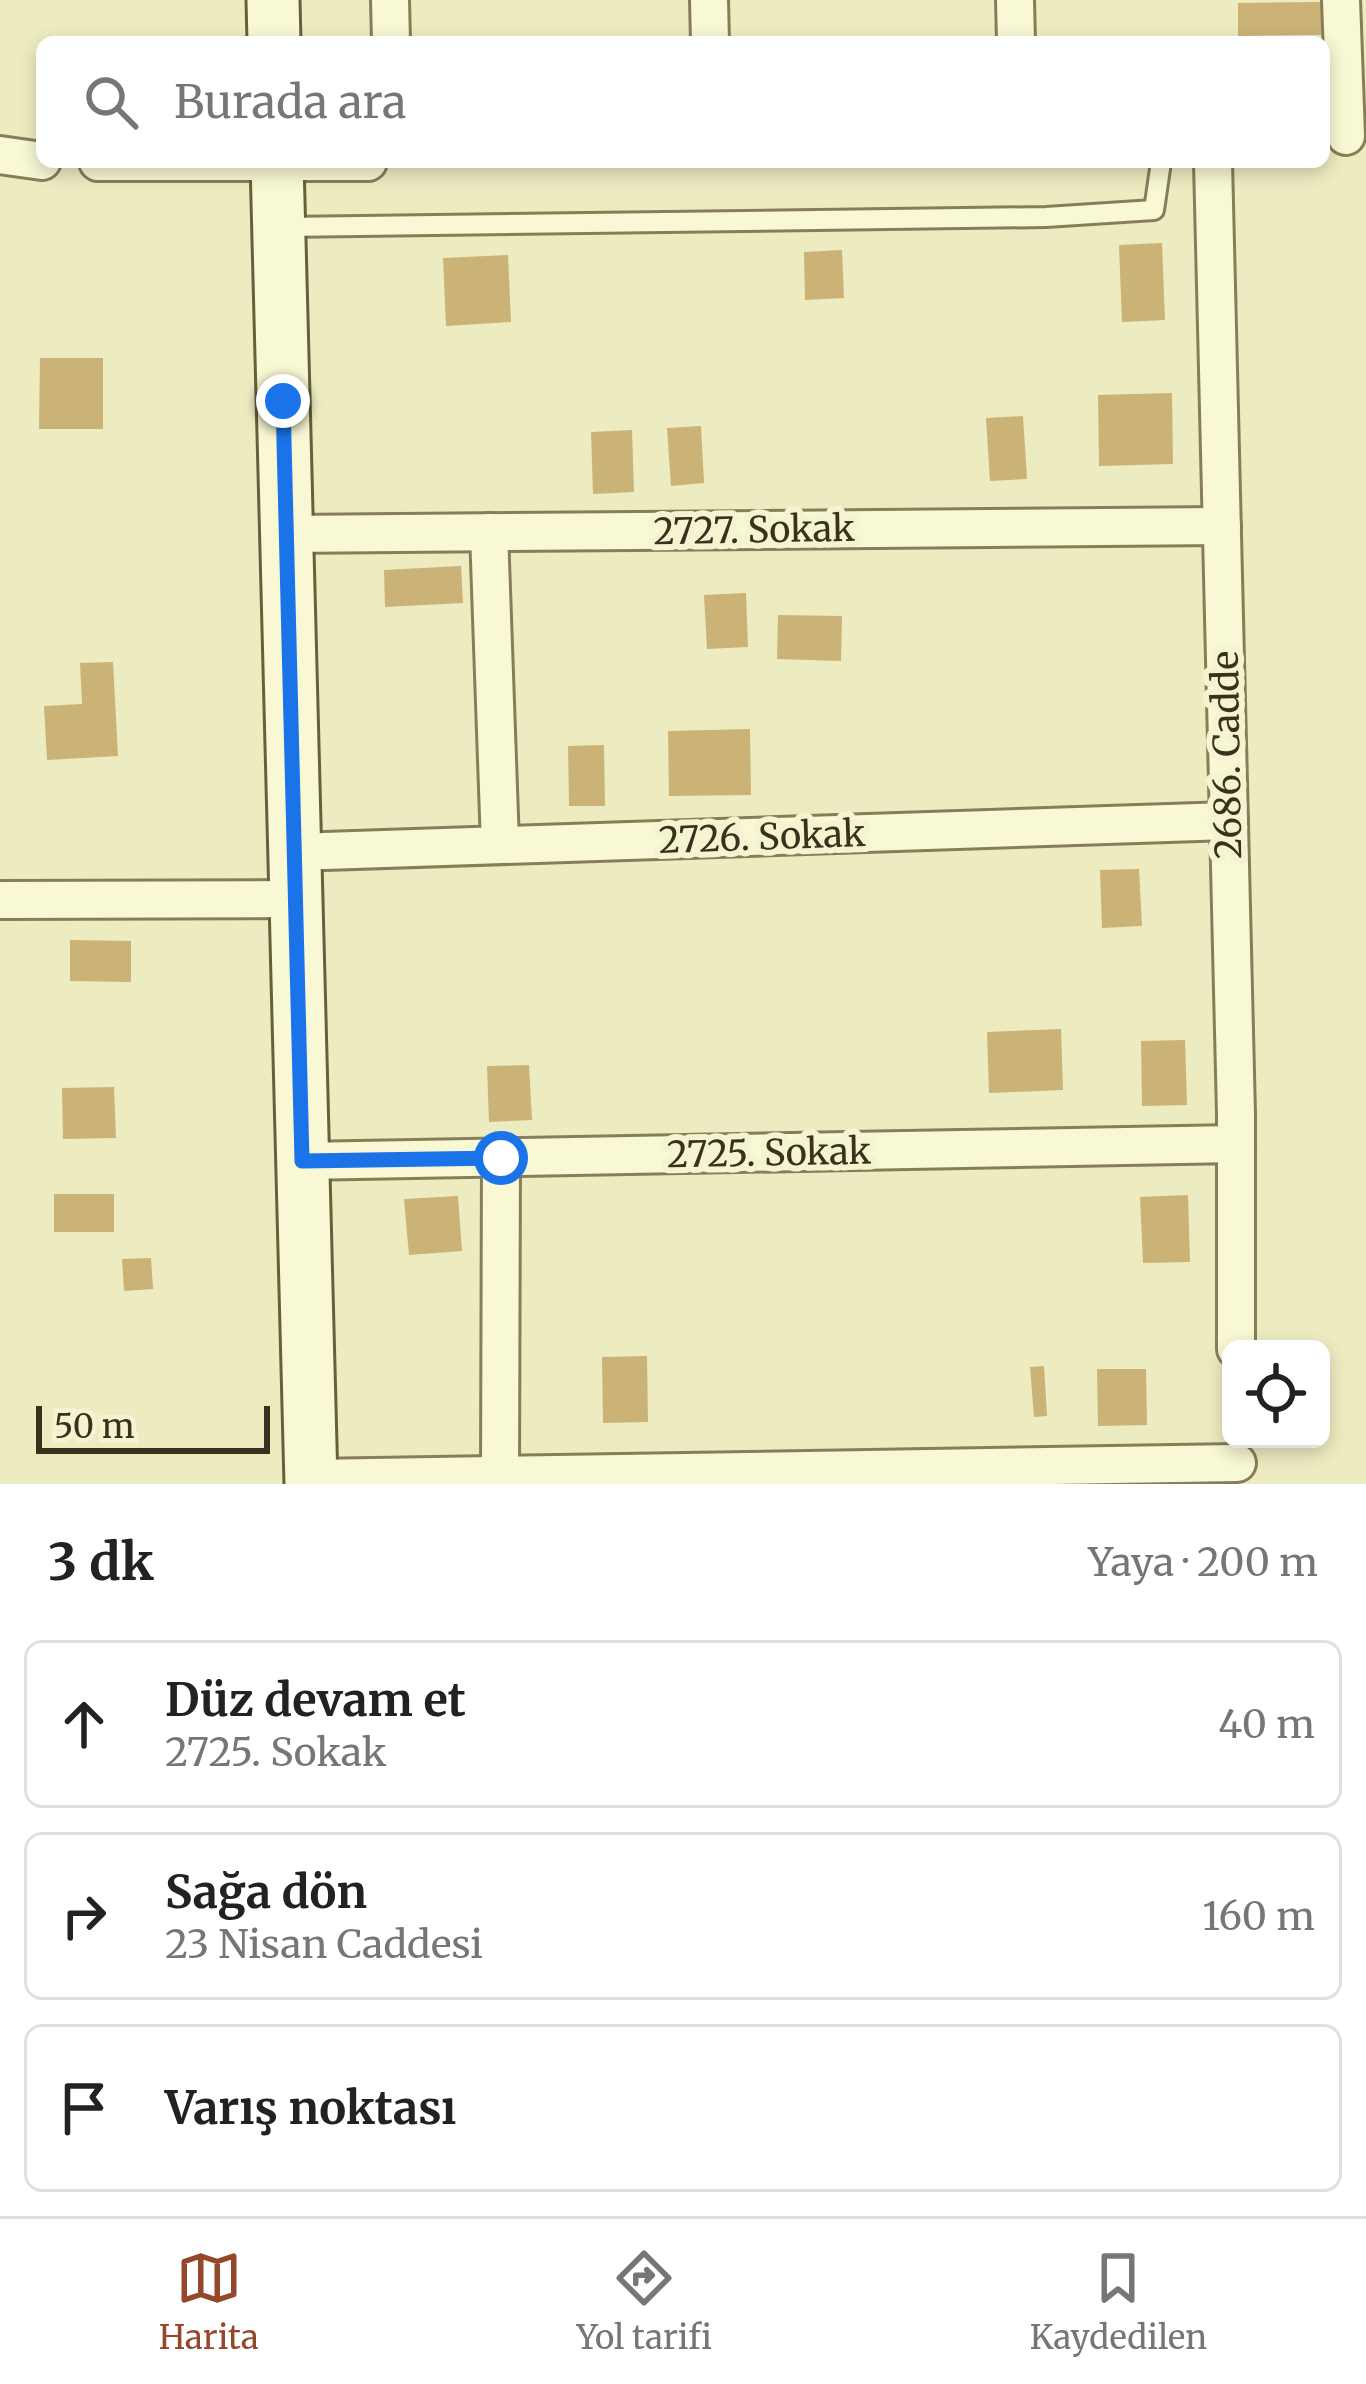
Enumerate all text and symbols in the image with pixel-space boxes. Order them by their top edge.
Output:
search box [36,36,1330,168]
icon: search [78,69,144,135]
text: Burada ara [174,74,406,130]
route end [256,374,310,428]
street label: 2727. Sokak [653,506,855,554]
street label: 2686. Cadde [1203,650,1251,860]
street label: 2726. Sokak [658,811,866,863]
street label: 2725. Sokak [666,1129,872,1177]
route start [474,1131,528,1185]
map controls [1222,1340,1330,1448]
button: locate [1222,1340,1330,1448]
scale bar [36,1400,270,1453]
text: 50 m [54,1406,135,1447]
text: 3 dk [48,1530,154,1594]
text: Yaya · 200 m [1088,1538,1318,1587]
text: Düz devam et [165,1672,466,1728]
icon: ahead [51,1691,117,1757]
text: 40 m [1218,1700,1315,1749]
text: 2725. Sokak [165,1728,386,1777]
text: Sağa dön [165,1864,367,1920]
icon: right [51,1883,117,1949]
text: 160 m [1202,1892,1315,1941]
text: 23 Nisan Caddesi [165,1920,483,1969]
icon: arrive [51,2075,117,2141]
text: Varış noktası [165,2080,456,2136]
tab: Harita [159,2245,259,2358]
tab: Yol tarifi [576,2245,712,2358]
tab: Kaydedilen [1030,2245,1207,2358]

